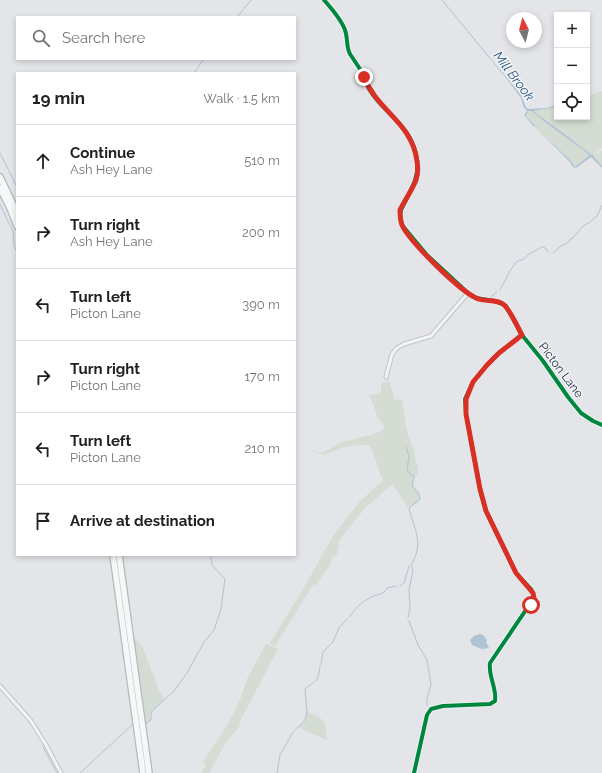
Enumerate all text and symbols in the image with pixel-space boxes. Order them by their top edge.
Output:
north arrow [506,12,542,48]
map controls [554,12,590,120]
button: + [554,12,590,48]
search box [16,16,296,60]
icon: search [30,27,52,49]
text: Search here [62,29,145,47]
water label: Mill Brook [491,48,537,104]
button: − [554,48,590,84]
route end [355,68,373,86]
button: locate [554,84,590,120]
text: 19 min [32,88,85,108]
text: Walk · 1.5 km [203,91,280,106]
text: Continue [70,144,135,162]
icon: ahead [32,150,54,172]
text: 510 m [244,153,280,168]
text: Ash Hey Lane [70,162,153,177]
text: Turn right [70,216,140,234]
icon: right [32,222,54,244]
text: 200 m [242,225,280,240]
text: Ash Hey Lane [70,234,153,249]
text: Turn left [70,288,131,306]
icon: left [32,294,54,316]
text: 390 m [242,297,280,312]
text: Picton Lane [70,306,141,321]
street label: Picton Lane [536,340,586,400]
text: Turn right [70,360,140,378]
icon: right [32,366,54,388]
text: 170 m [244,369,280,384]
text: Picton Lane [70,378,141,393]
text: Turn left [70,432,131,450]
icon: left [32,438,54,460]
text: 210 m [244,441,280,456]
text: Picton Lane [70,450,141,465]
icon: arrive [32,510,54,532]
text: Arrive at destination [70,512,215,530]
route start [522,596,540,614]

